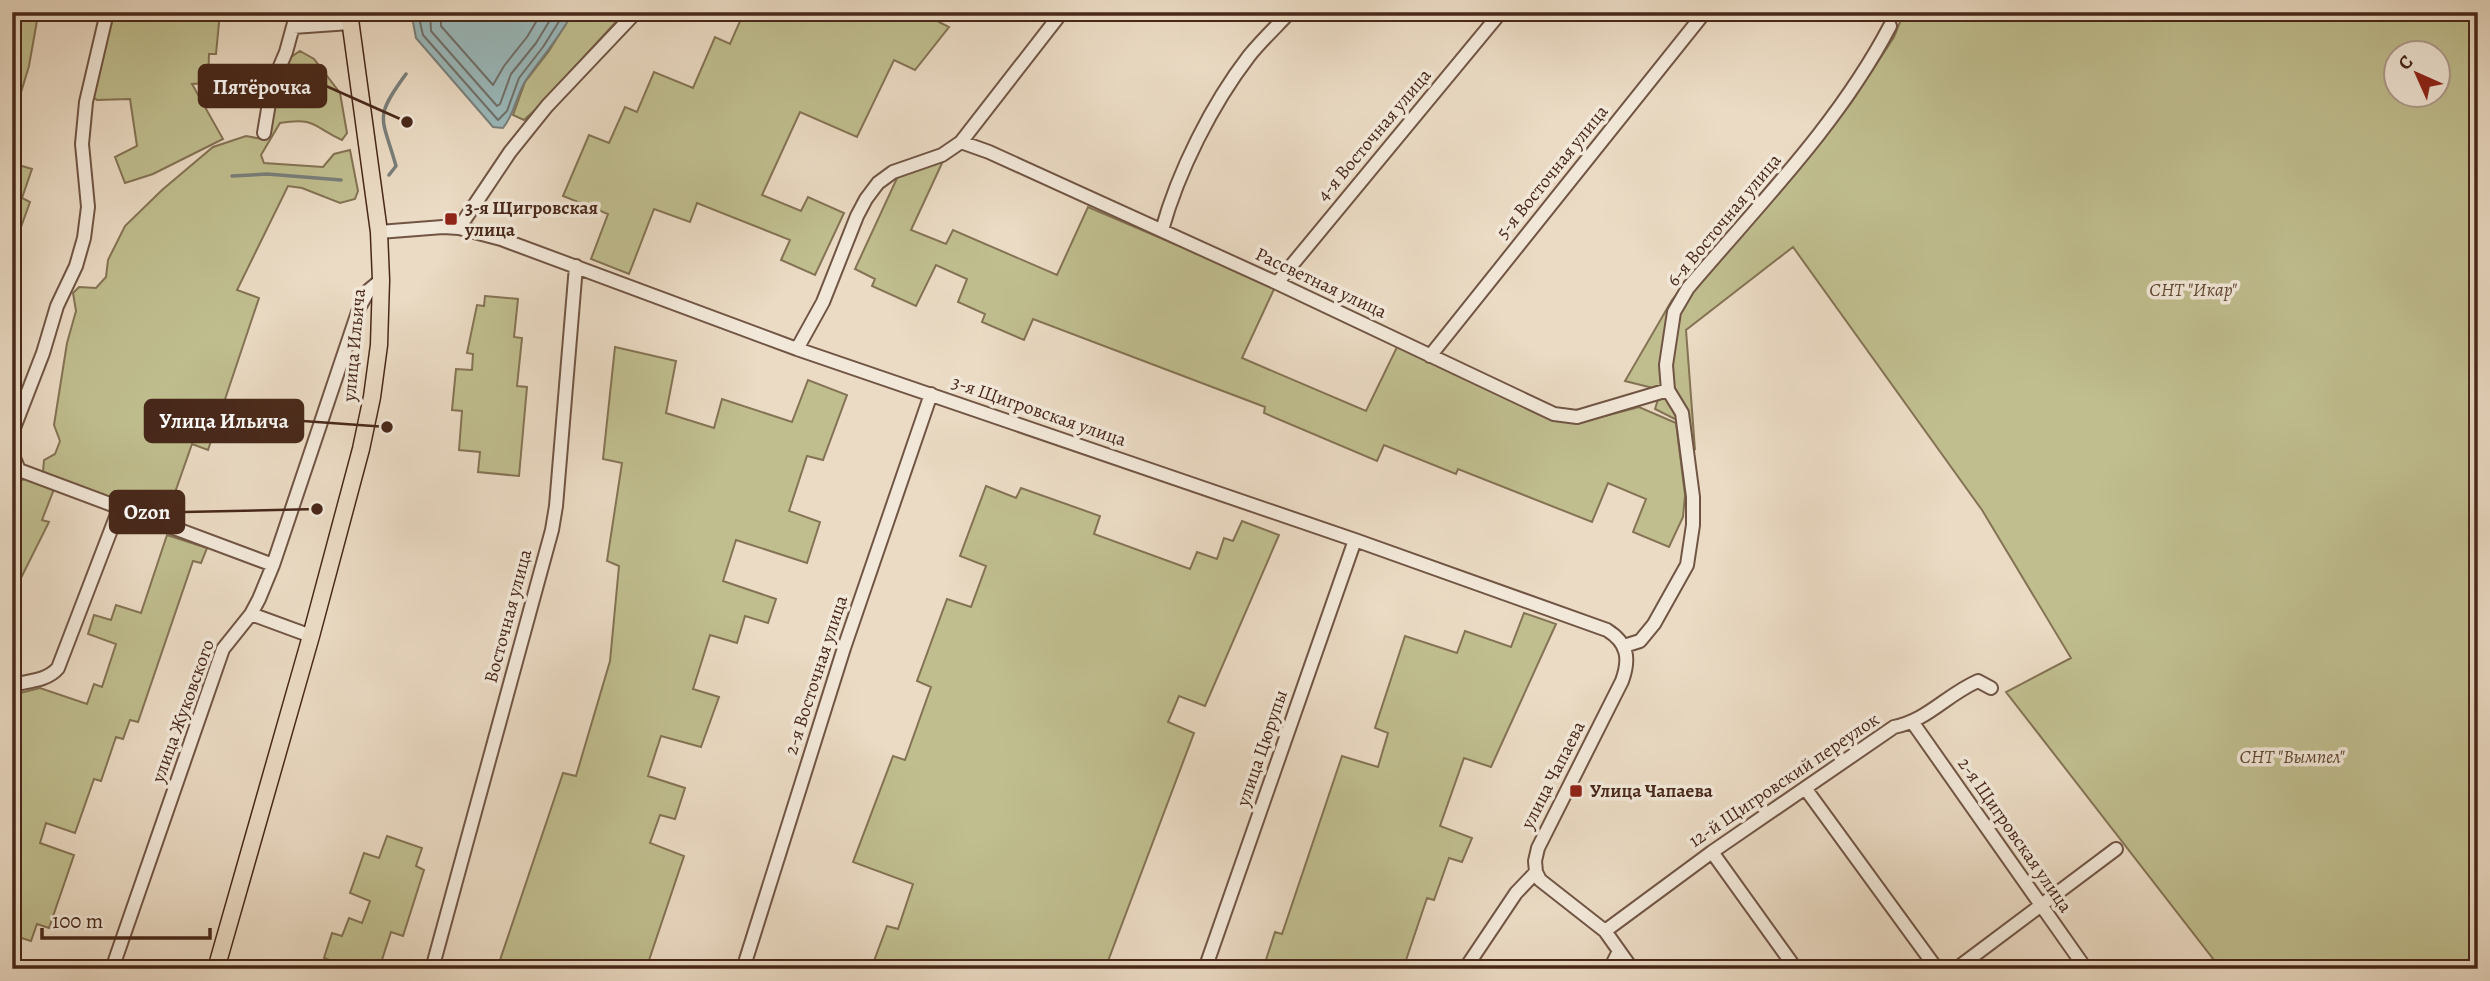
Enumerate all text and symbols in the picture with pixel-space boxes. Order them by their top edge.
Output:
north arrow [2382,38,2452,108]
text: С [2392,49,2419,76]
street label: 4-я Восточная улица [1311,63,1437,207]
callout: Пятёрочка [199,65,326,107]
text: Пятёрочка [213,73,311,101]
street label: 5-я Восточная улица [1490,99,1614,244]
street label: 6-я Восточная улица [1661,148,1787,292]
place label: 3-я Щигровская улица [464,195,598,243]
marker: 3-я Щигровская улица [443,211,459,227]
street label: Рассветная улица [1251,241,1391,325]
park label: СНТ "Икар" [2149,277,2237,303]
street label: улица Ильича [336,287,372,404]
street label: 3-я Щигровская улица [948,369,1130,453]
callout: Улица Ильича [145,400,303,442]
text: Улица Ильича [159,407,289,435]
callout: Ozon [110,491,184,533]
text: Ozon [124,498,170,526]
street label: Восточная улица [478,546,538,686]
street label: 2-я Восточная улица [778,592,854,758]
street label: улица Жуковского [145,636,221,787]
street label: улица Цюрупы [1230,686,1294,811]
street label: 12-й Щигровский переулок [1684,706,1885,854]
street label: улица Чапаева [1514,716,1591,834]
park label: СНТ "Вымпел" [2239,744,2345,770]
street label: 2-я Щигровская улица [1952,752,2079,918]
place label: Улица Чапаева [1590,778,1714,804]
marker: Улица Чапаева [1568,783,1584,799]
scale bar [42,897,210,941]
text: 100 m [52,907,103,935]

